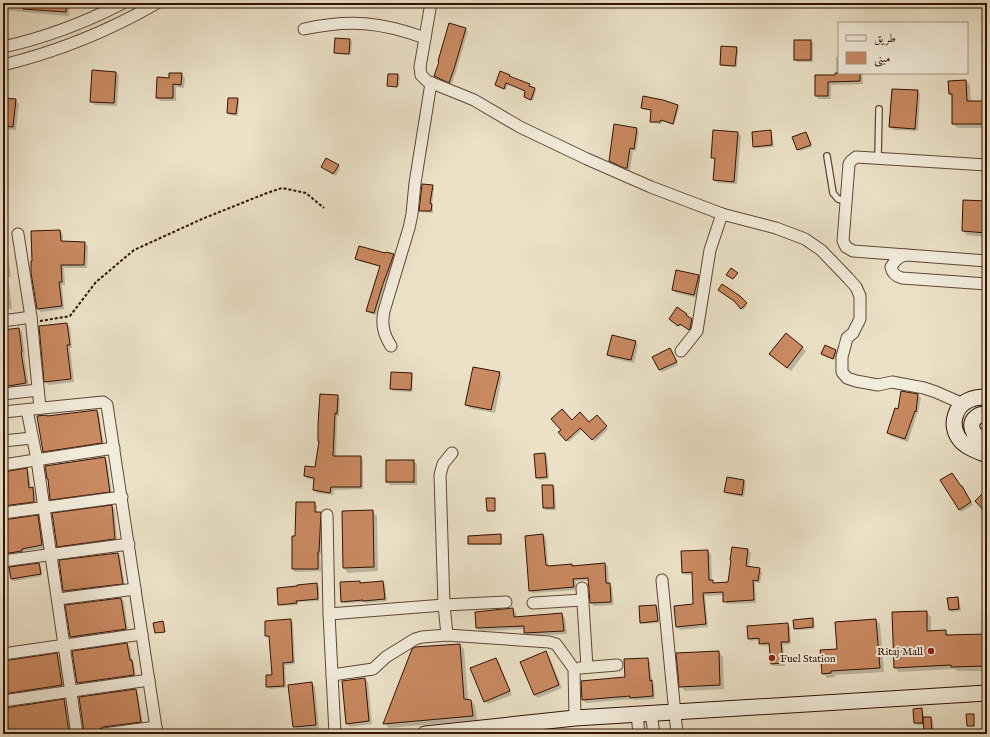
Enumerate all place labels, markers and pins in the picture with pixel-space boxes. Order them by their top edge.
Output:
place label: Ritaj Mall [877,645,923,659]
marker: Ritaj Mall [926,646,936,656]
place label: Fuel Station [780,652,836,666]
marker: Fuel Station [767,653,777,663]

